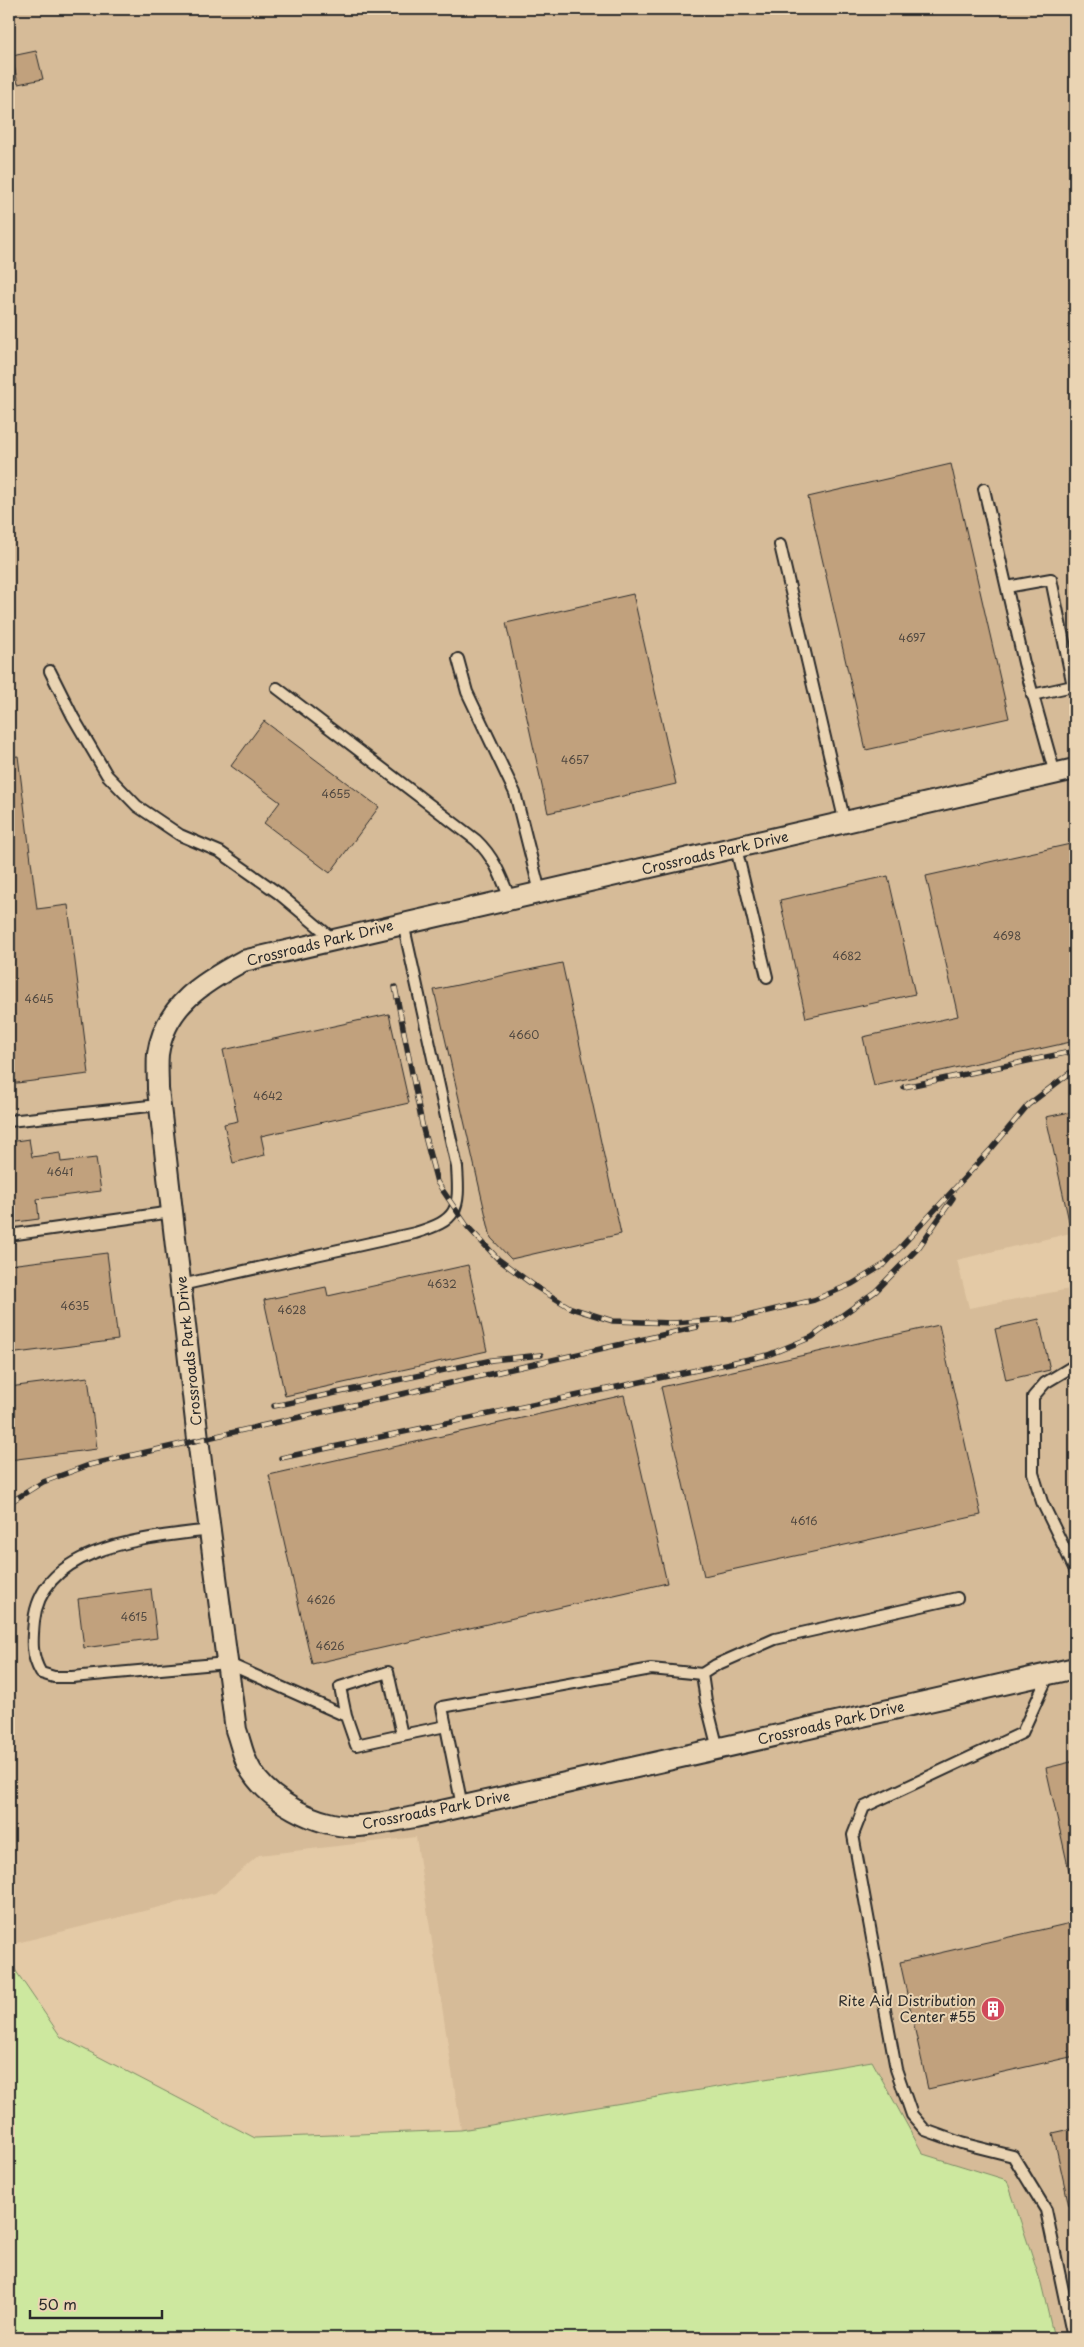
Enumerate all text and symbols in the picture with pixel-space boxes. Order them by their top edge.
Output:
house number: 4697 [898,629,926,646]
house number: 4657 [561,751,589,768]
house number: 4655 [322,785,350,802]
street label: Crossroads Park Drive [639,825,790,880]
street label: Crossroads Park Drive [244,914,395,971]
house number: 4698 [993,927,1021,944]
house number: 4682 [832,947,862,964]
house number: 4645 [24,990,54,1007]
house number: 4660 [509,1026,539,1043]
house number: 4642 [253,1087,283,1104]
house number: 4641 [47,1163,73,1180]
street label: Crossroads Park Drive [170,1275,207,1427]
house number: 4632 [427,1275,457,1292]
house number: 4635 [61,1297,89,1314]
house number: 4628 [278,1301,306,1318]
house number: 4616 [791,1512,817,1529]
house number: 4626 [307,1591,335,1608]
house number: 4615 [121,1608,147,1625]
house number: 4626 [316,1637,344,1654]
street label: Crossroads Park Drive [755,1695,906,1750]
street label: Crossroads Park Drive [360,1785,512,1834]
place label: Rite Aid Distribution Center #55 [838,1990,976,2027]
building icon: Rite Aid Distribution Center #55 [980,1996,1006,2022]
scale bar [30,2287,162,2319]
text: 50 m [38,2292,77,2315]

